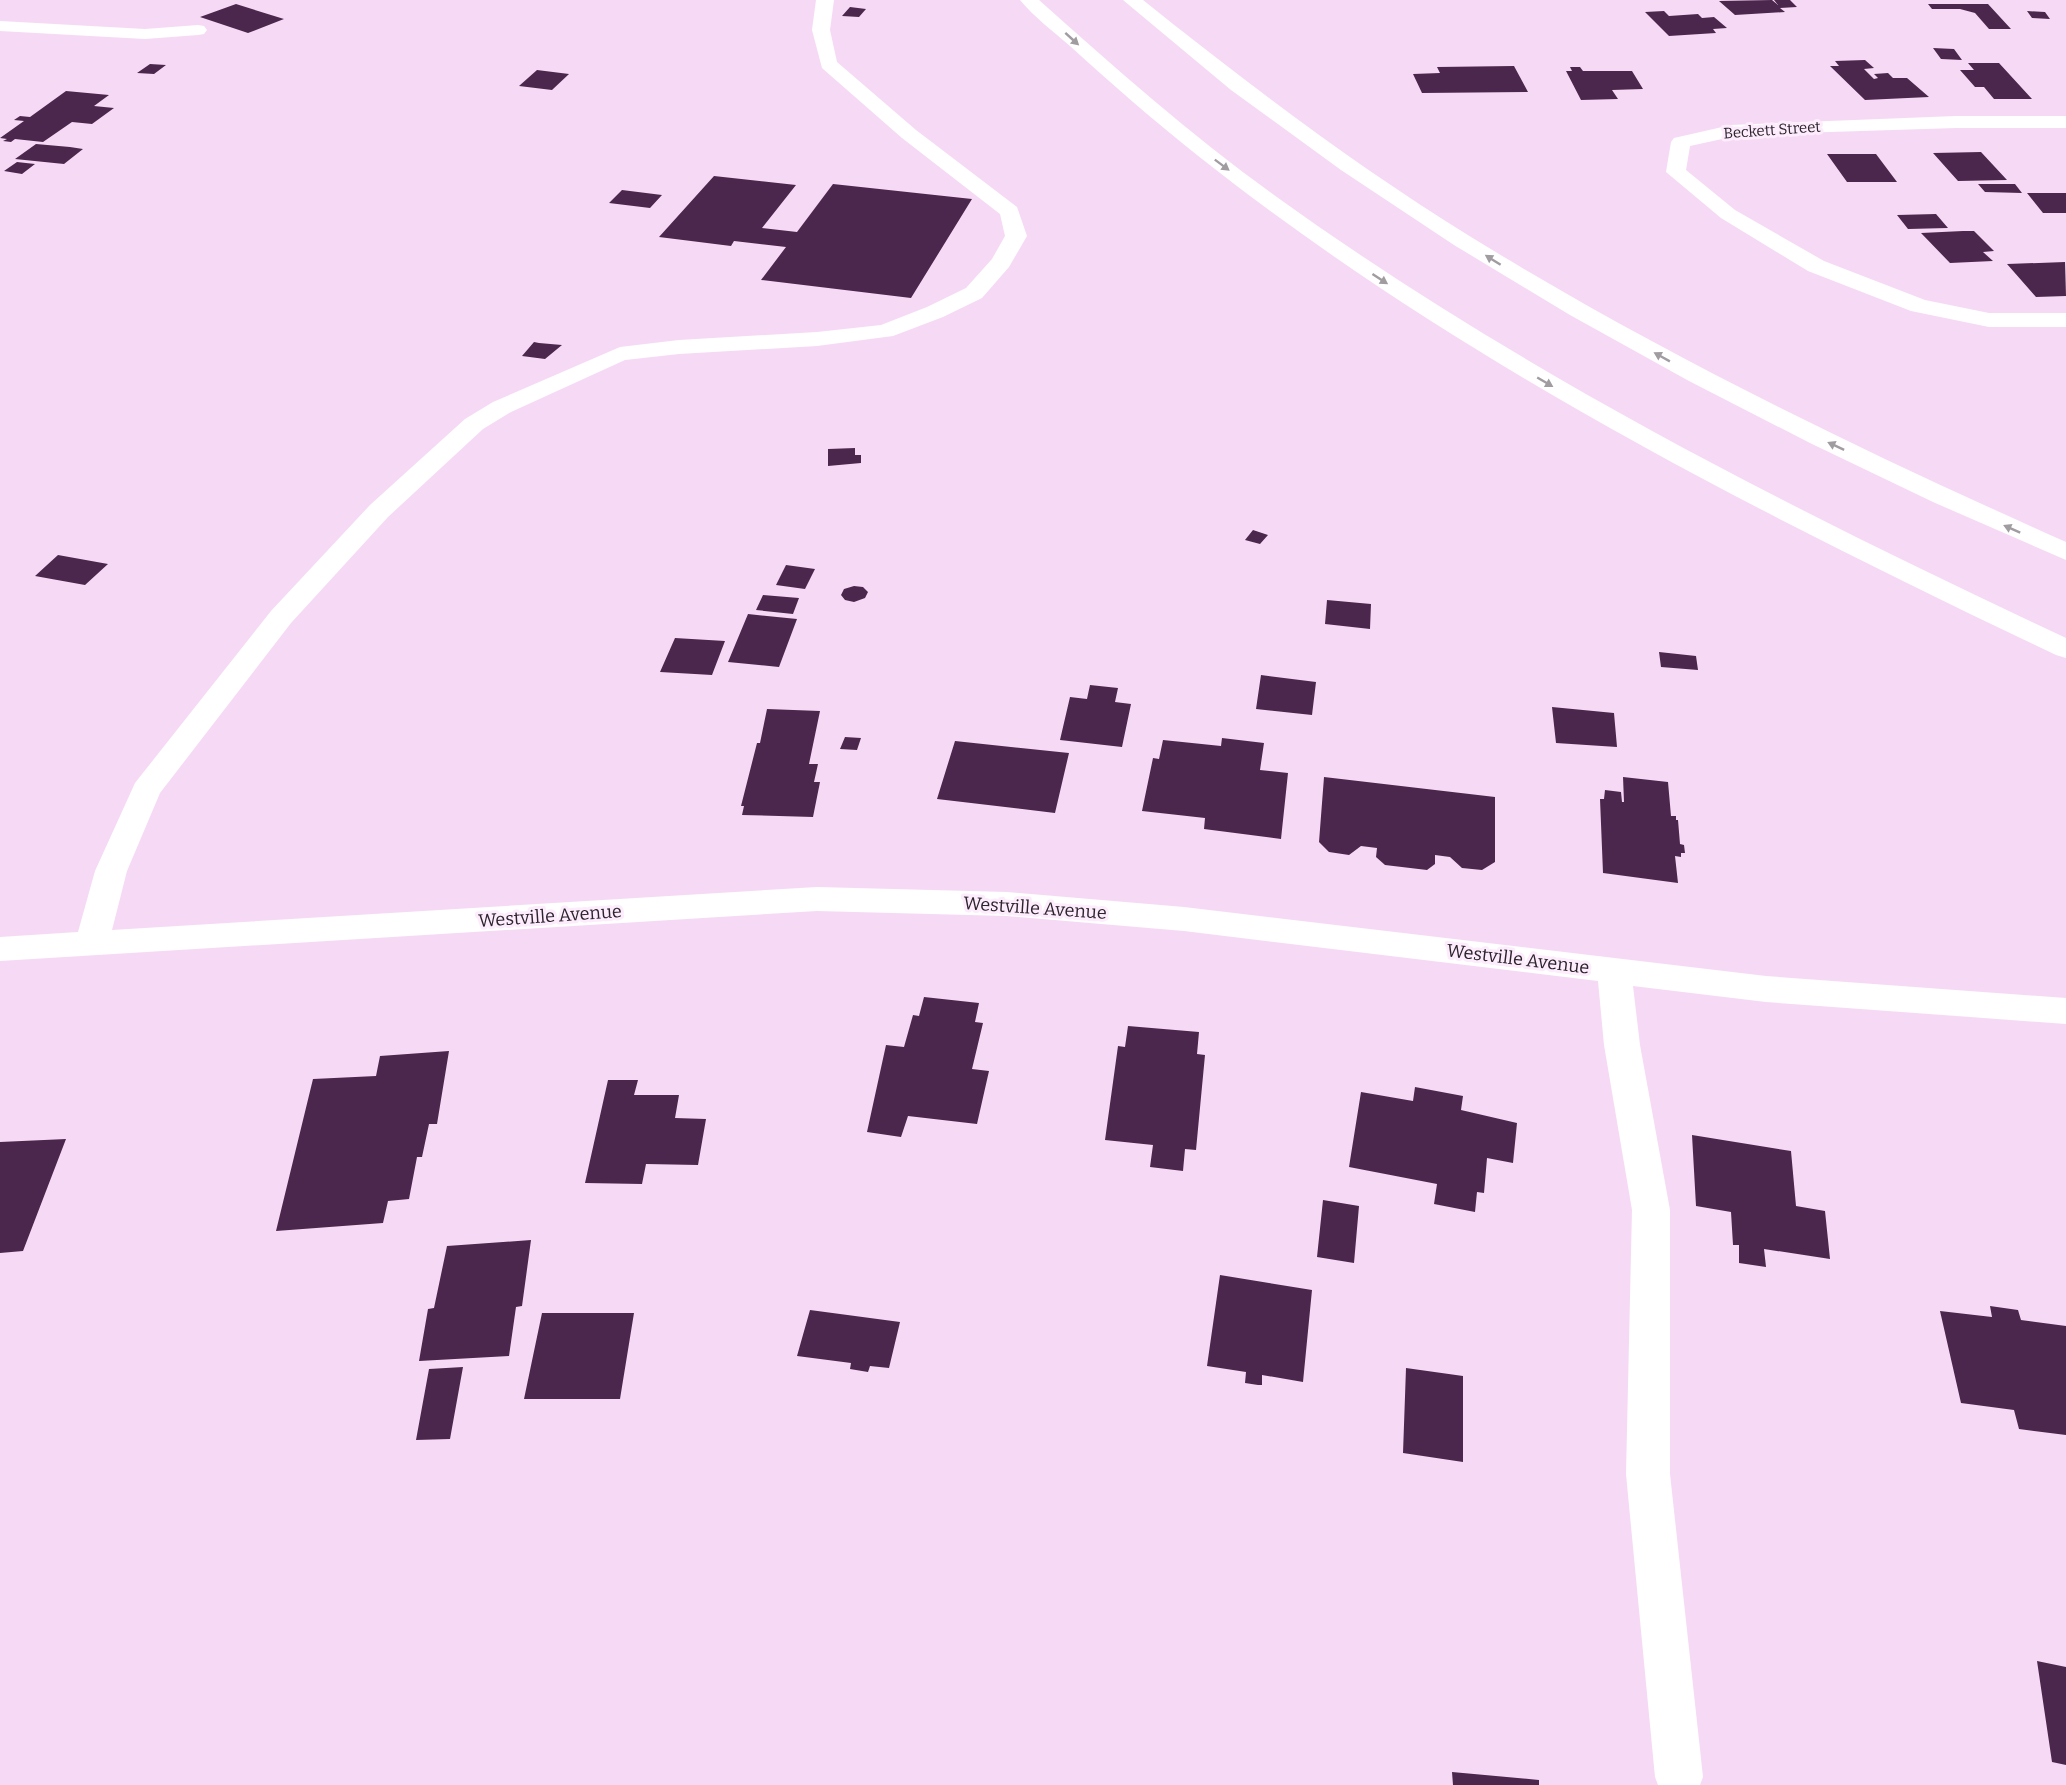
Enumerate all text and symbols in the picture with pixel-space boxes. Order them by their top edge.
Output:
one-way arrow [1064,32,1079,45]
street label: Beckett Street [1723,118,1822,142]
one-way arrow [1213,159,1229,171]
one-way arrow [1485,255,1501,266]
one-way arrow [1371,273,1387,285]
one-way arrow [1654,352,1671,362]
one-way arrow [1537,377,1554,387]
one-way arrow [1827,442,1844,451]
one-way arrow [2003,524,2021,534]
street label: Westville Avenue [963,892,1107,924]
street label: Westville Avenue [478,900,622,932]
street label: Westville Avenue [1445,939,1591,979]

